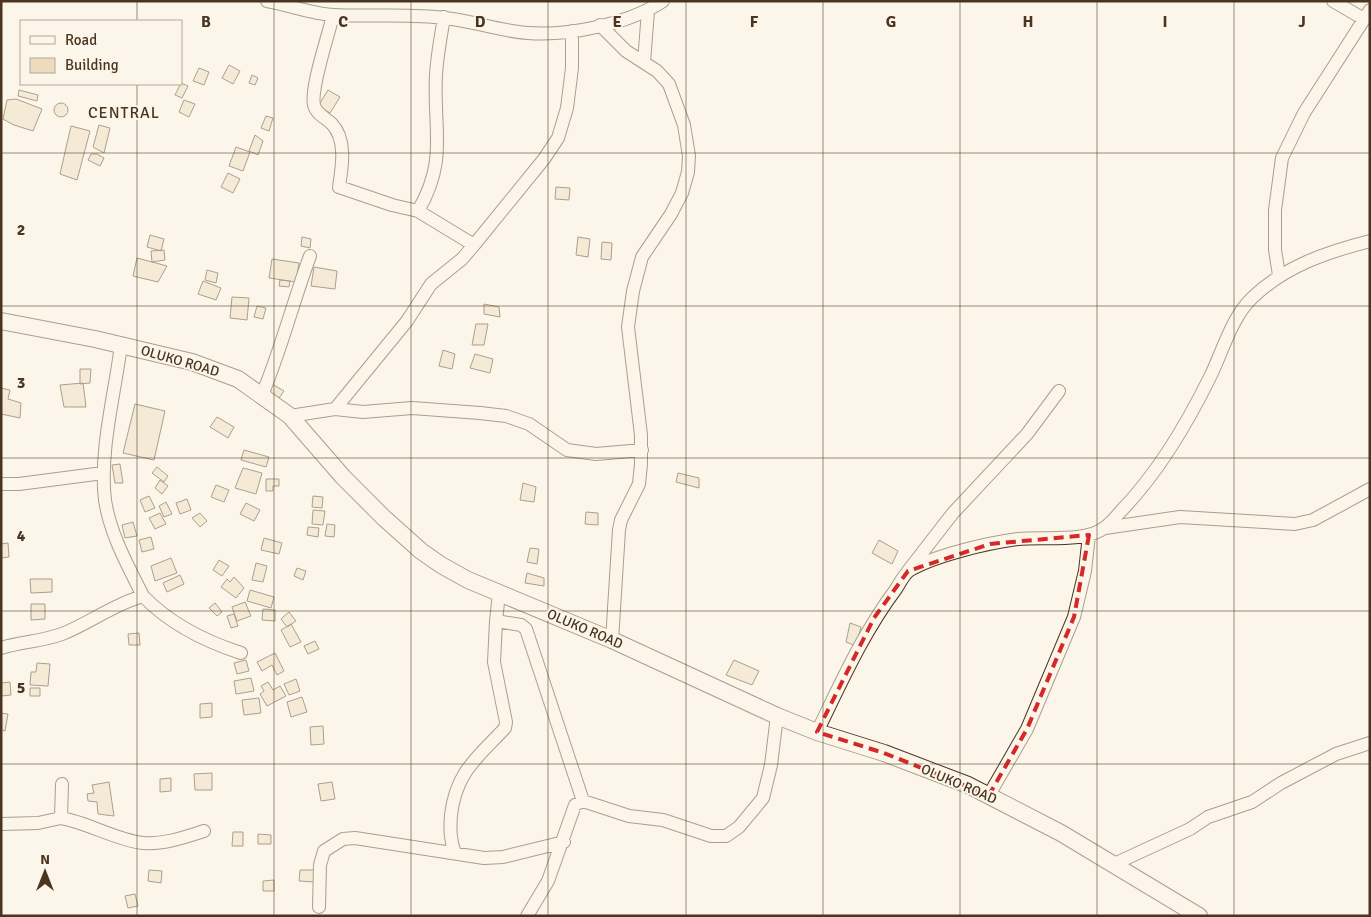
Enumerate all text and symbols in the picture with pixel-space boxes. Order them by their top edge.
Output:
text: B [201,12,211,32]
text: C [338,12,348,32]
text: D [475,12,486,32]
text: E [612,12,622,32]
text: F [750,12,759,32]
text: G [886,12,896,32]
text: H [1023,12,1033,32]
text: I [1162,12,1168,32]
text: J [1298,12,1306,32]
legend [20,20,182,85]
text: Road [65,31,97,49]
text: Building [65,56,119,74]
district label: CENTRAL [88,103,160,123]
text: 2 [17,220,25,240]
street label: OLUKO ROAD [139,342,221,380]
text: 3 [17,373,25,393]
text: 4 [17,526,26,546]
street label: OLUKO ROAD [544,605,626,653]
text: 5 [17,678,25,698]
street label: OLUKO ROAD [918,760,1000,808]
north arrow [20,847,70,897]
text: N [40,851,50,868]

